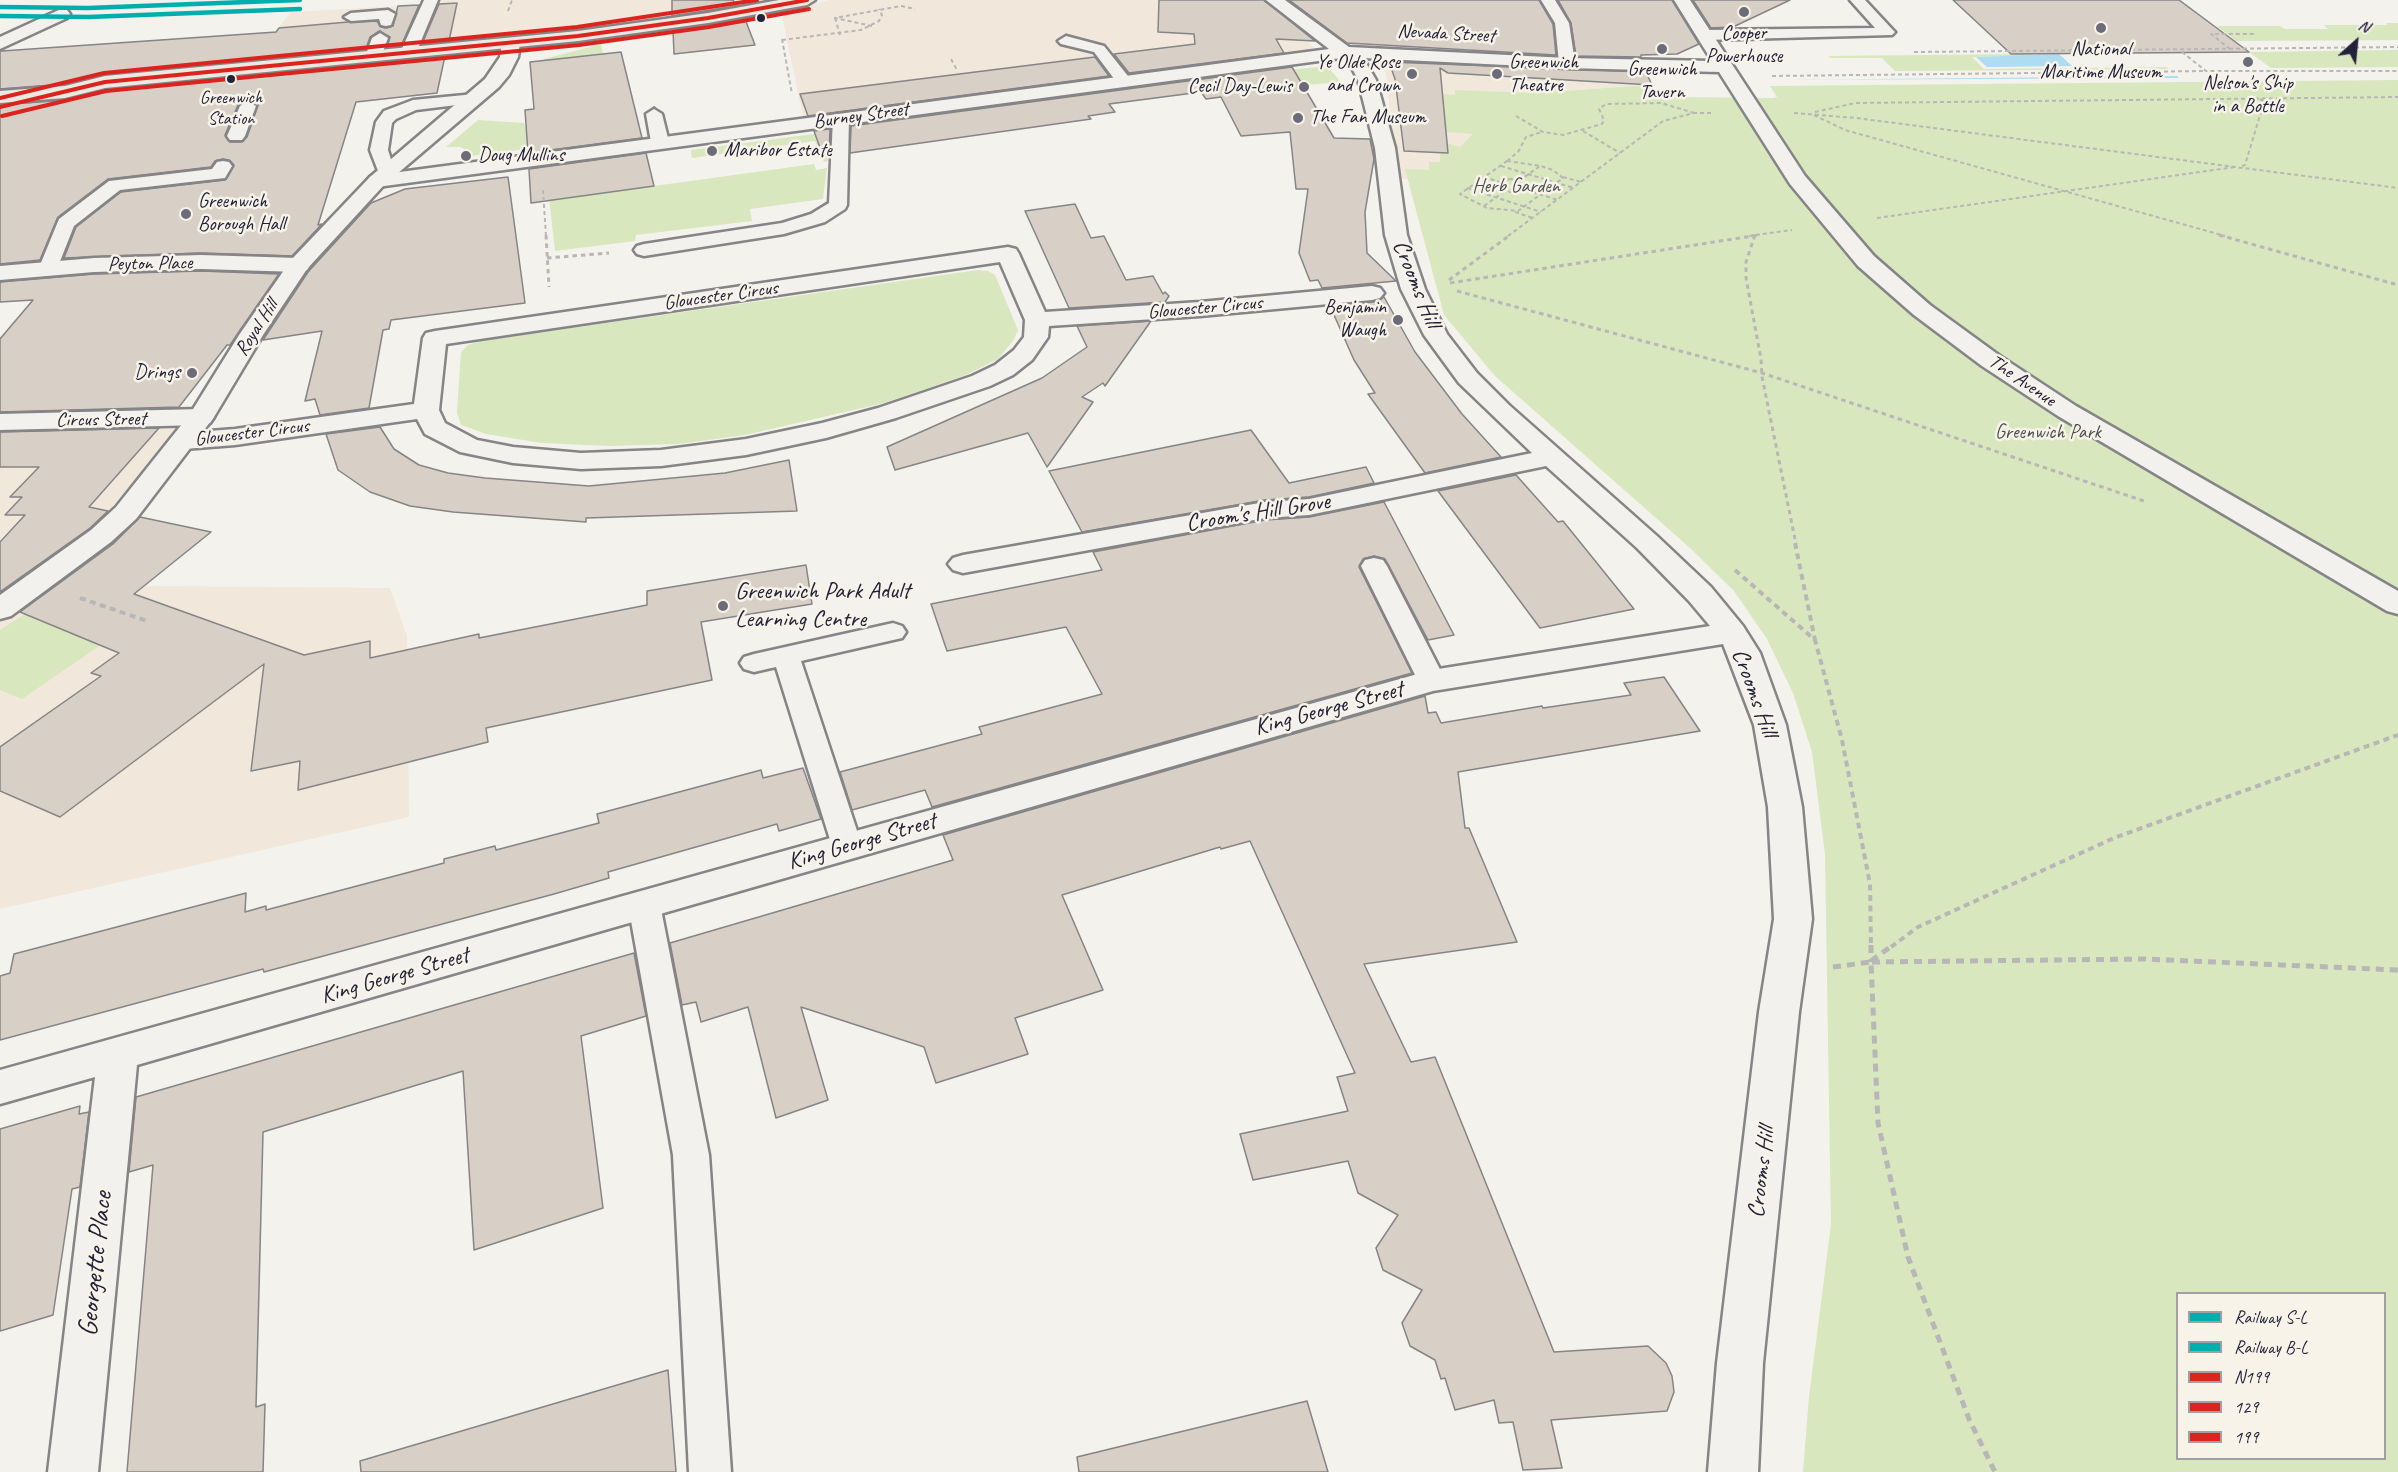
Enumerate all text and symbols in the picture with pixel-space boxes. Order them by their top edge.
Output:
marker: Cooper Powerhouse [1737,5,1751,19]
unlabelled marker [755,12,767,24]
north arrow [2326,12,2386,72]
text: N [2355,15,2373,37]
street label: Nevada Street [1397,19,1495,49]
marker: National Maritime Museum [2094,21,2108,35]
place label: Cooper Powerhouse [1706,22,1782,69]
place label: National Maritime Museum [2040,38,2162,85]
marker: Greenwich Tavern [1655,42,1669,56]
place label: Ye Olde Rose and Crown [1316,51,1400,98]
place label: Greenwich Theatre [1509,51,1578,98]
marker: Nelson's Ship in a Bottle [2241,55,2255,69]
place label: Greenwich Tavern [1627,58,1697,105]
marker: Ye Olde Rose and Crown [1405,67,1419,81]
marker: Greenwich Theatre [1490,67,1504,81]
place label: Nelson's Ship in a Bottle [2203,72,2293,119]
marker: Greenwich Station [225,73,237,85]
place label: Cecil Day-Lewis [1188,75,1292,99]
marker: Cecil Day-Lewis [1297,80,1311,94]
place label: Greenwich Station [200,87,262,130]
street label: Burney Street [812,97,910,135]
place label: The Fan Museum [1310,106,1426,130]
marker: The Fan Museum [1291,111,1305,125]
place label: Maribor Estate [724,139,832,163]
place label: Doug Mullins [478,144,564,168]
marker: Maribor Estate [705,144,719,158]
marker: Doug Mullins [459,149,473,163]
park label: Herb Garden [1472,175,1560,199]
place label: Greenwich Borough Hall [198,190,285,237]
marker: Greenwich Borough Hall [179,207,193,221]
street label: Crooms Hill [1385,236,1447,332]
street label: Peyton Place [107,251,193,277]
street label: Gloucester Circus [662,276,780,316]
street label: Gloucester Circus [1147,291,1263,325]
street label: Royal Hill [230,295,284,361]
place label: Benjamin Waugh [1324,296,1386,343]
marker: Benjamin Waugh [1391,313,1405,327]
street label: The Avenue [1984,350,2060,412]
place label: Drings [134,361,180,385]
marker: Drings [185,366,199,380]
street label: Circus Street [56,407,146,433]
street label: Gloucester Circus [194,414,310,452]
park label: Greenwich Park [1995,421,2101,445]
street label: Croom's Hill Grove [1184,487,1332,539]
place label: Greenwich Park Adult Learning Centre [735,578,910,634]
marker: Greenwich Park Adult Learning Centre [716,599,730,613]
street label: Crooms Hill [1725,645,1783,741]
street label: King George Street [1251,675,1407,743]
street label: King George Street [785,807,939,877]
street label: King George Street [318,941,472,1011]
street label: Crooms Hill [1742,1125,1782,1219]
street label: Georgette Place [72,1190,120,1338]
legend [2176,1292,2386,1460]
text: Railway S-L [2234,1306,2307,1328]
text: Railway B-L [2234,1336,2308,1358]
text: N199 [2234,1366,2269,1388]
text: 129 [2234,1396,2258,1418]
text: 199 [2234,1426,2258,1448]

